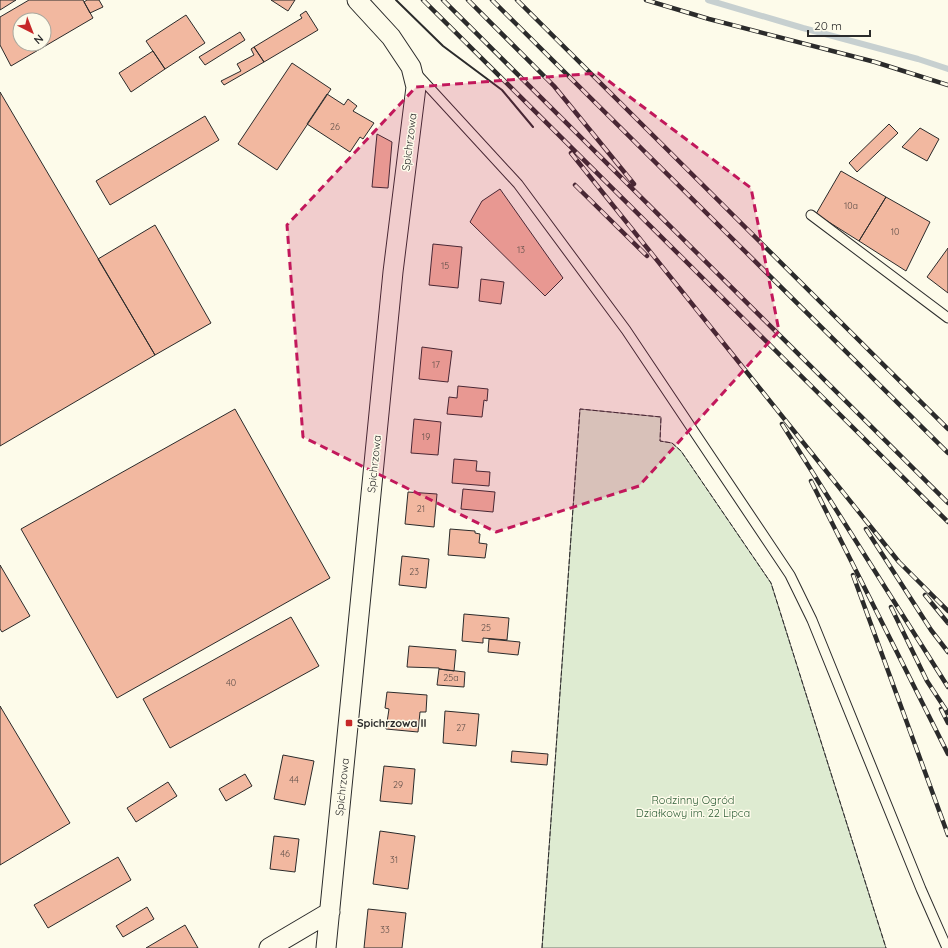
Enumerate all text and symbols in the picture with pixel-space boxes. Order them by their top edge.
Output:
north arrow [12,12,52,52]
scale bar [808,12,870,38]
text: 20 m [814,18,842,33]
text: N [31,32,46,47]
street label: Spichrzowa [399,112,419,172]
house number: 26 [330,121,340,132]
house number: 10a [844,200,858,211]
house number: 10 [891,226,899,237]
house number: 13 [517,244,525,255]
house number: 15 [441,260,449,271]
house number: 17 [432,359,440,370]
house number: 19 [422,431,430,442]
street label: Spichrzowa [364,434,384,494]
house number: 21 [417,503,425,514]
house number: 23 [409,566,419,577]
house number: 25 [481,622,491,633]
house number: 25a [443,672,459,683]
house number: 40 [226,677,236,688]
place label: Spichrzowa II [357,716,427,730]
marker: Spichrzowa II [344,718,354,728]
house number: 27 [456,722,466,733]
street label: Spichrzowa [332,757,352,817]
house number: 44 [289,774,299,785]
house number: 29 [393,779,403,790]
park label: Rodzinny Ogród Działkowy im. 22 Lipca [636,793,750,820]
house number: 46 [280,848,290,859]
house number: 31 [390,854,398,865]
house number: 33 [380,924,390,935]

